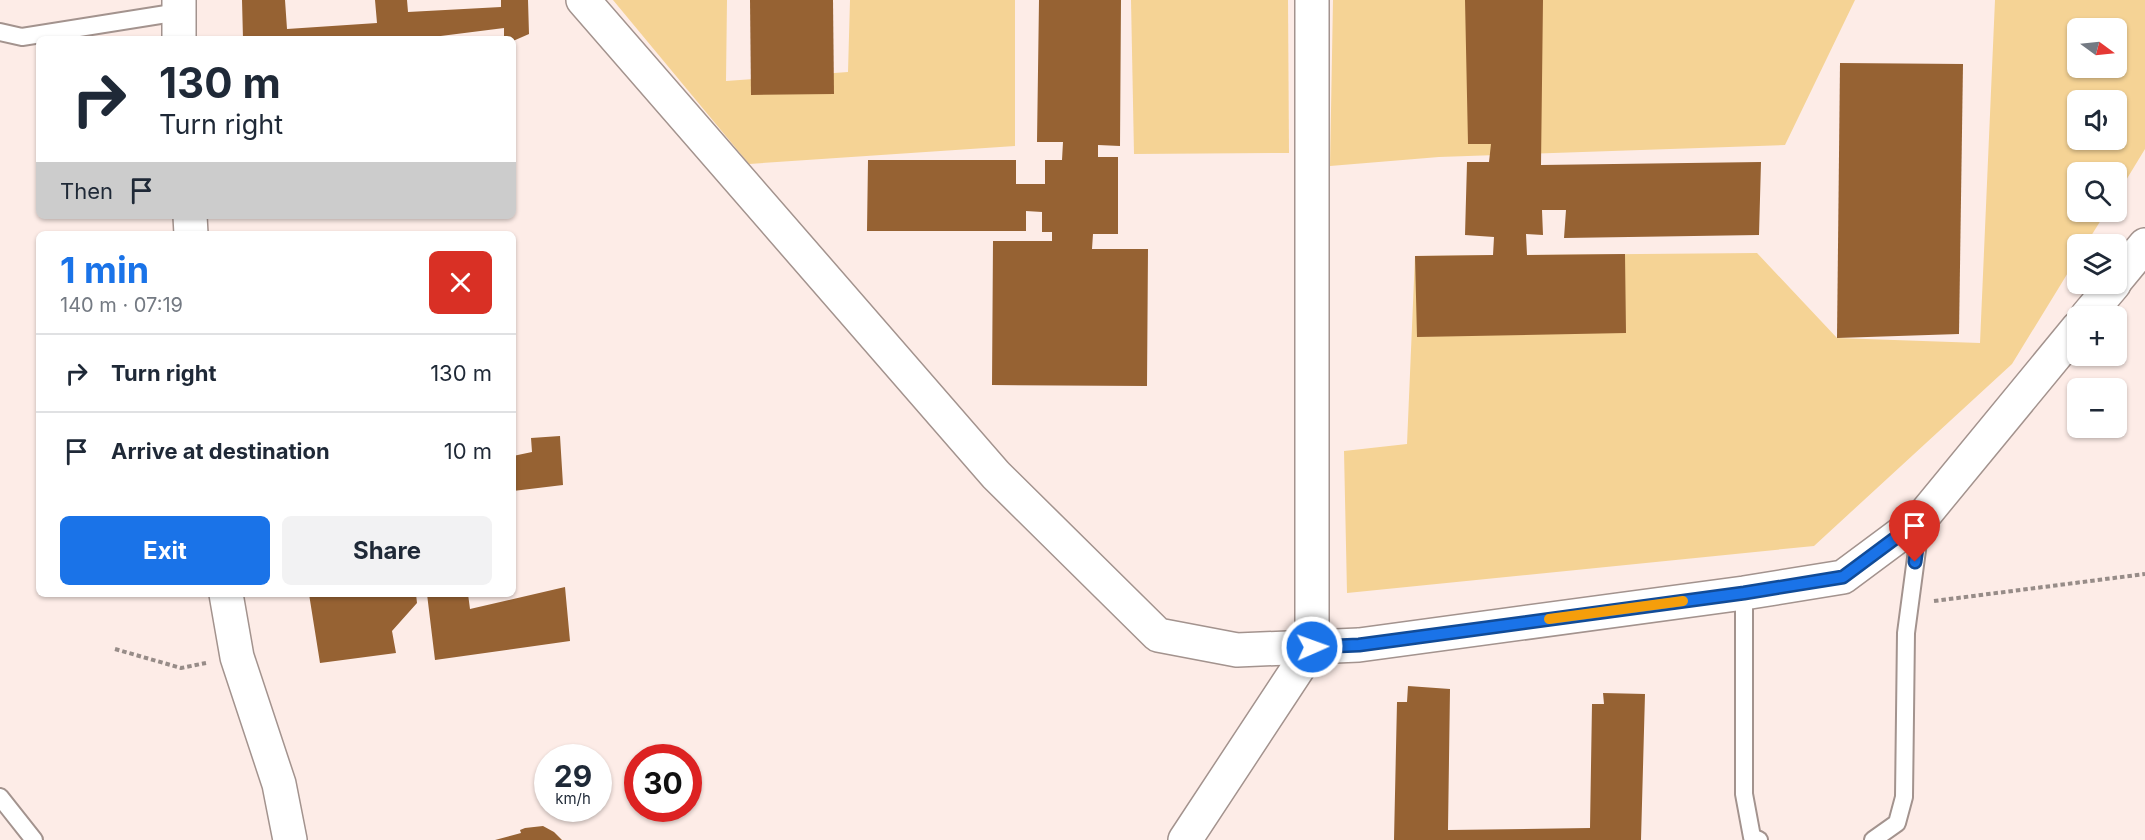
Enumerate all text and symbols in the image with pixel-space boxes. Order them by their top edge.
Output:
north arrow [2067,18,2127,78]
map controls [2067,18,2127,438]
text: 130 m [159,57,281,108]
icon: right [60,60,138,138]
button: sound [2067,90,2127,150]
text: Turn right [159,108,283,141]
button: search [2067,162,2127,222]
icon: arrive [125,174,158,207]
text: Then [60,178,113,204]
button: layers [2067,234,2127,294]
text: 1 min [60,248,149,292]
button: close [429,251,492,314]
text: 140 m · 07:19 [60,293,183,317]
button: + [2067,306,2127,366]
icon: right [60,357,93,390]
text: Turn right [111,360,217,386]
text: 130 m [430,360,492,386]
button: − [2067,378,2127,438]
icon: arrive [60,435,93,468]
text: Arrive at destination [111,438,330,464]
text: 10 m [444,438,492,464]
pin [1889,500,1940,562]
icon: arrive [1898,509,1931,542]
button: Exit [60,516,270,585]
button: Share [282,516,492,585]
position arrow [1280,615,1344,679]
speed limit sign: 30 [624,744,702,822]
text: 29 [554,758,592,794]
text: km/h [555,789,591,808]

